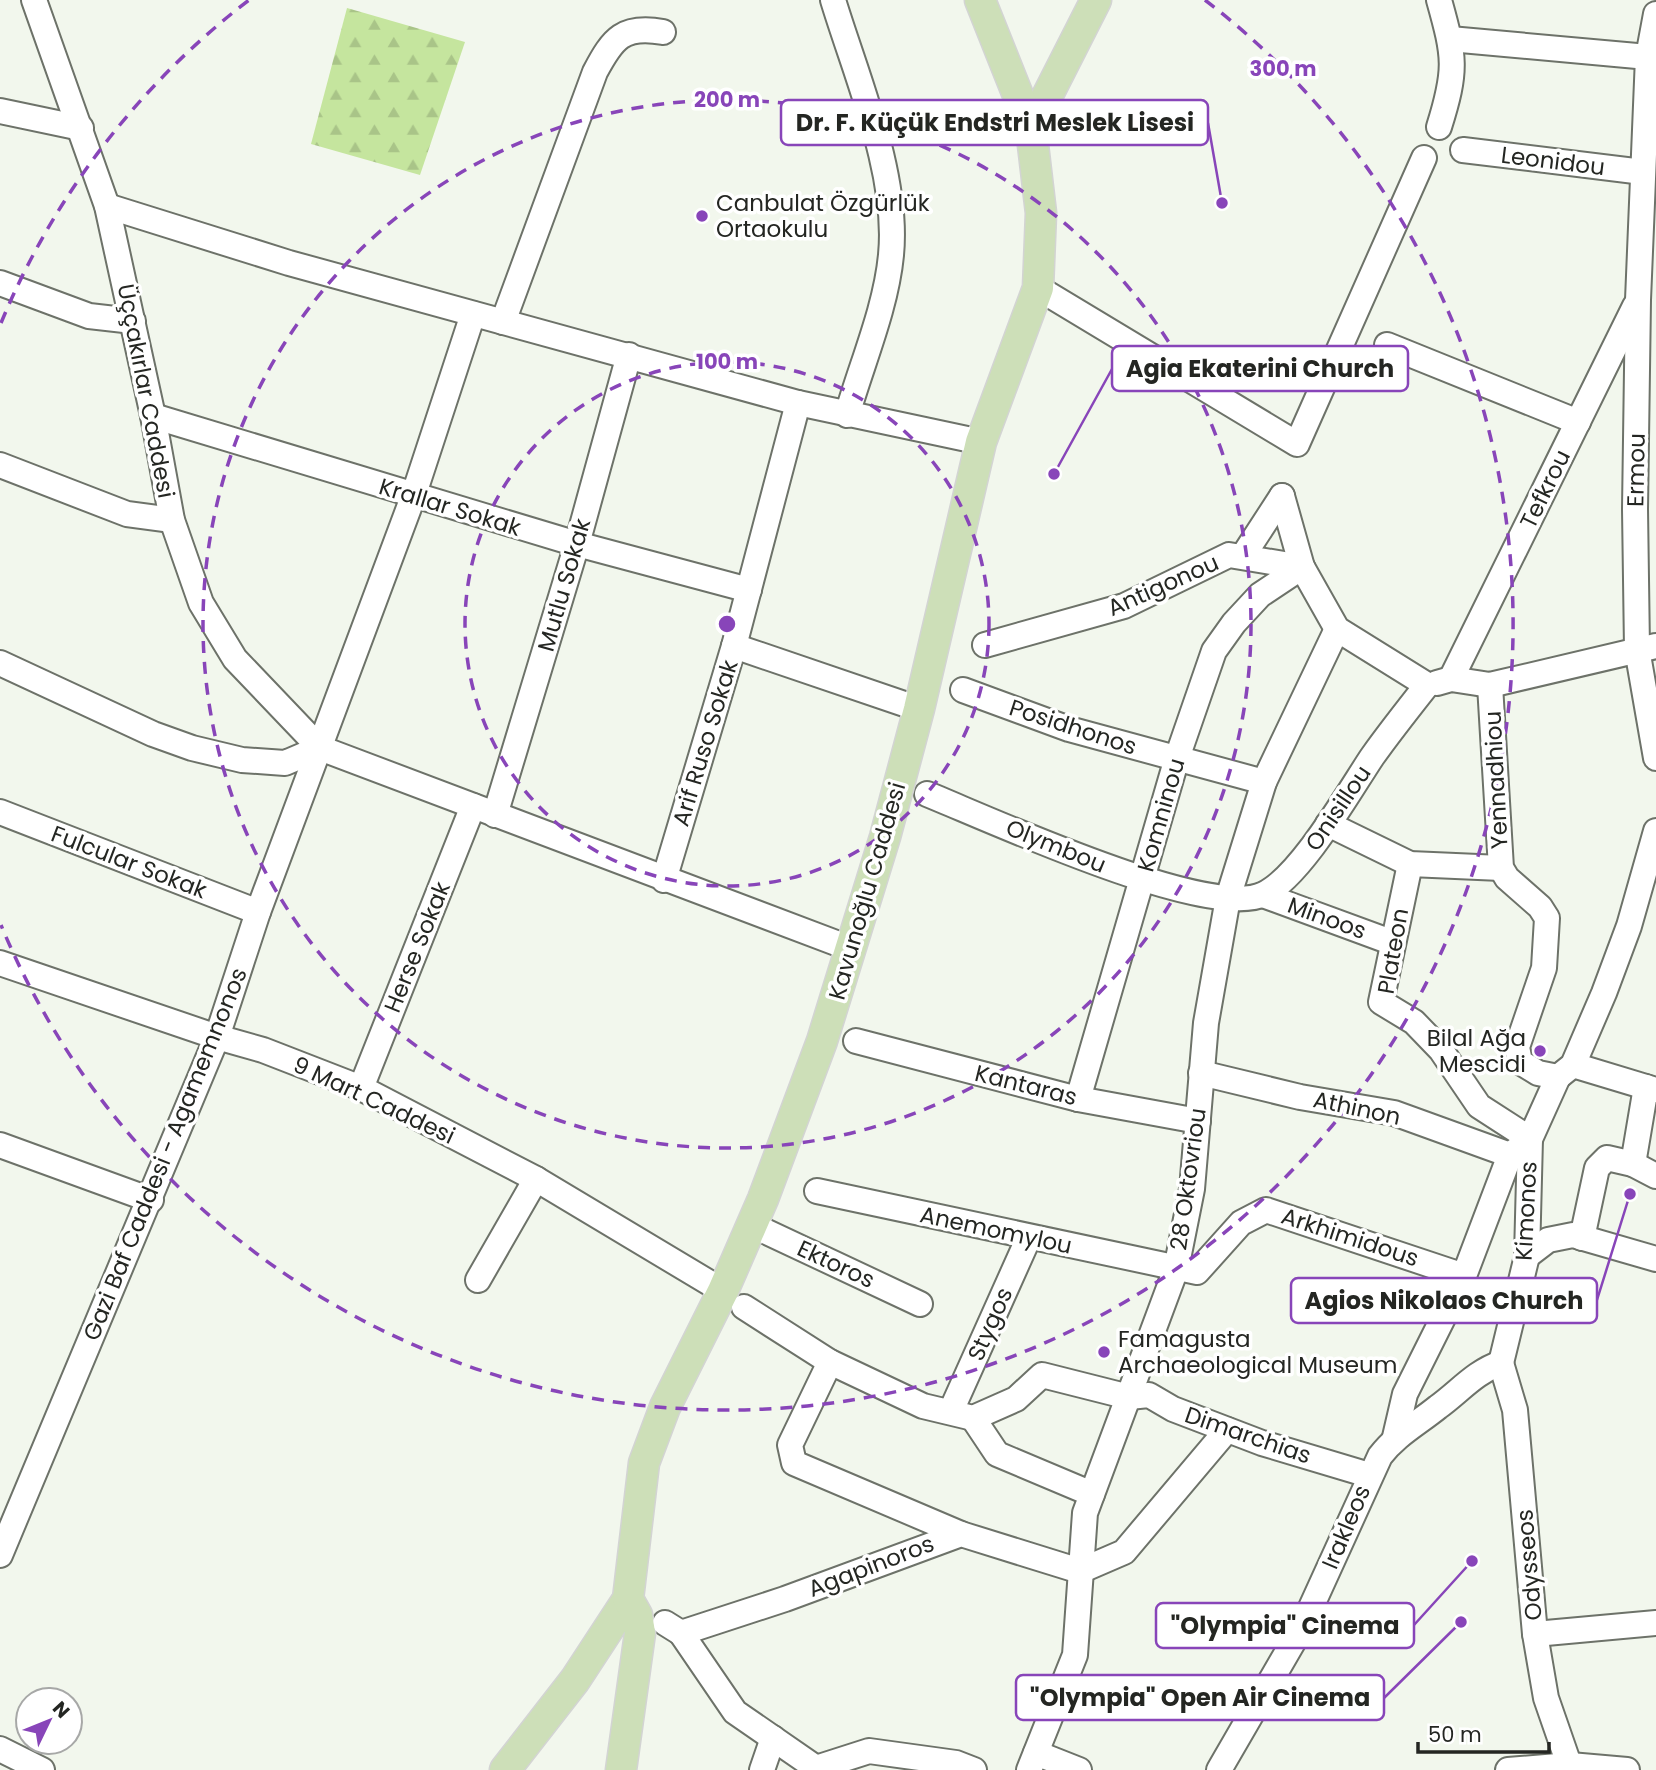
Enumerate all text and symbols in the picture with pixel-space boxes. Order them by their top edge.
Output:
text: 300 m [1250,54,1316,83]
text: 200 m [694,85,760,114]
callout: Dr. F. Küçük Endstri Meslek Lisesi [781,100,1208,145]
text: Dr. F. Küçük Endstri Meslek Lisesi [796,106,1194,139]
street label: Leonidou [1499,139,1607,183]
place label: Canbulat Özgürlük Ortaokulu [716,187,930,245]
marker: Canbulat Özgürlük Ortaokulu [694,208,710,224]
street label: Üççakırlar Caddesi [110,281,182,501]
callout: Agia Ekaterini Church [1112,346,1408,391]
text: 100 m [696,347,758,376]
text: Agia Ekaterini Church [1126,352,1394,385]
street label: Ermou [1619,433,1653,507]
street label: Tefkrou [1512,444,1578,534]
street label: Krallar Sokak [375,470,525,544]
street label: Mutlu Sokak [530,515,598,655]
street label: Antigonou [1102,546,1224,624]
centre of rings [715,612,739,636]
street label: Arif Ruso Sokak [664,656,746,830]
street label: Posidhonos [1005,691,1141,763]
street label: Yennadhiou [1476,710,1516,850]
street label: Komninou [1130,754,1192,876]
street label: Onisillou [1298,759,1378,857]
street label: Kavunoğlu Caddesi [821,779,913,1003]
street label: Olymbou [1001,811,1111,881]
street label: Fulcular Sokak [47,818,211,906]
street label: Herse Sokak [376,877,458,1017]
street label: Minoos [1283,889,1371,947]
street label: Plateon [1370,906,1416,996]
street label: Gazi Baf Caddesi - Agamemnonos [75,963,255,1345]
place label: Bilal Ağa Mescidi [1427,1022,1526,1080]
marker: Bilal Ağa Mescidi [1532,1043,1548,1059]
street label: 9 Mart Caddesi [288,1048,460,1152]
street label: Kantaras [972,1057,1080,1113]
street label: Athinon [1310,1083,1404,1133]
street label: 28 Oktovriou [1162,1106,1214,1252]
street label: Kimonos [1507,1161,1545,1261]
street label: Anemomylou [917,1198,1075,1262]
street label: Arkhimidous [1277,1200,1423,1274]
street label: Ektoros [792,1232,880,1296]
callout: Agios Nikolaos Church [1291,1278,1597,1323]
street label: Stygos [960,1282,1020,1366]
text: Agios Nikolaos Church [1305,1284,1583,1317]
place label: Famagusta Archaeological Museum [1118,1323,1397,1381]
marker: Famagusta Archaeological Museum [1096,1344,1112,1360]
street label: Dimarchias [1181,1398,1315,1472]
street label: Irakleos [1314,1480,1378,1574]
street label: Odysseos [1508,1508,1550,1622]
street label: Agapinoros [803,1527,939,1605]
callout: "Olympia" Cinema [1156,1603,1414,1648]
text: "Olympia" Cinema [1170,1609,1400,1642]
callout: "Olympia" Open Air Cinema [1016,1675,1384,1720]
text: "Olympia" Open Air Cinema [1030,1681,1370,1714]
north arrow [14,1686,84,1756]
text: N [46,1695,76,1724]
scale bar [1418,1710,1549,1754]
text: 50 m [1428,1720,1482,1749]

